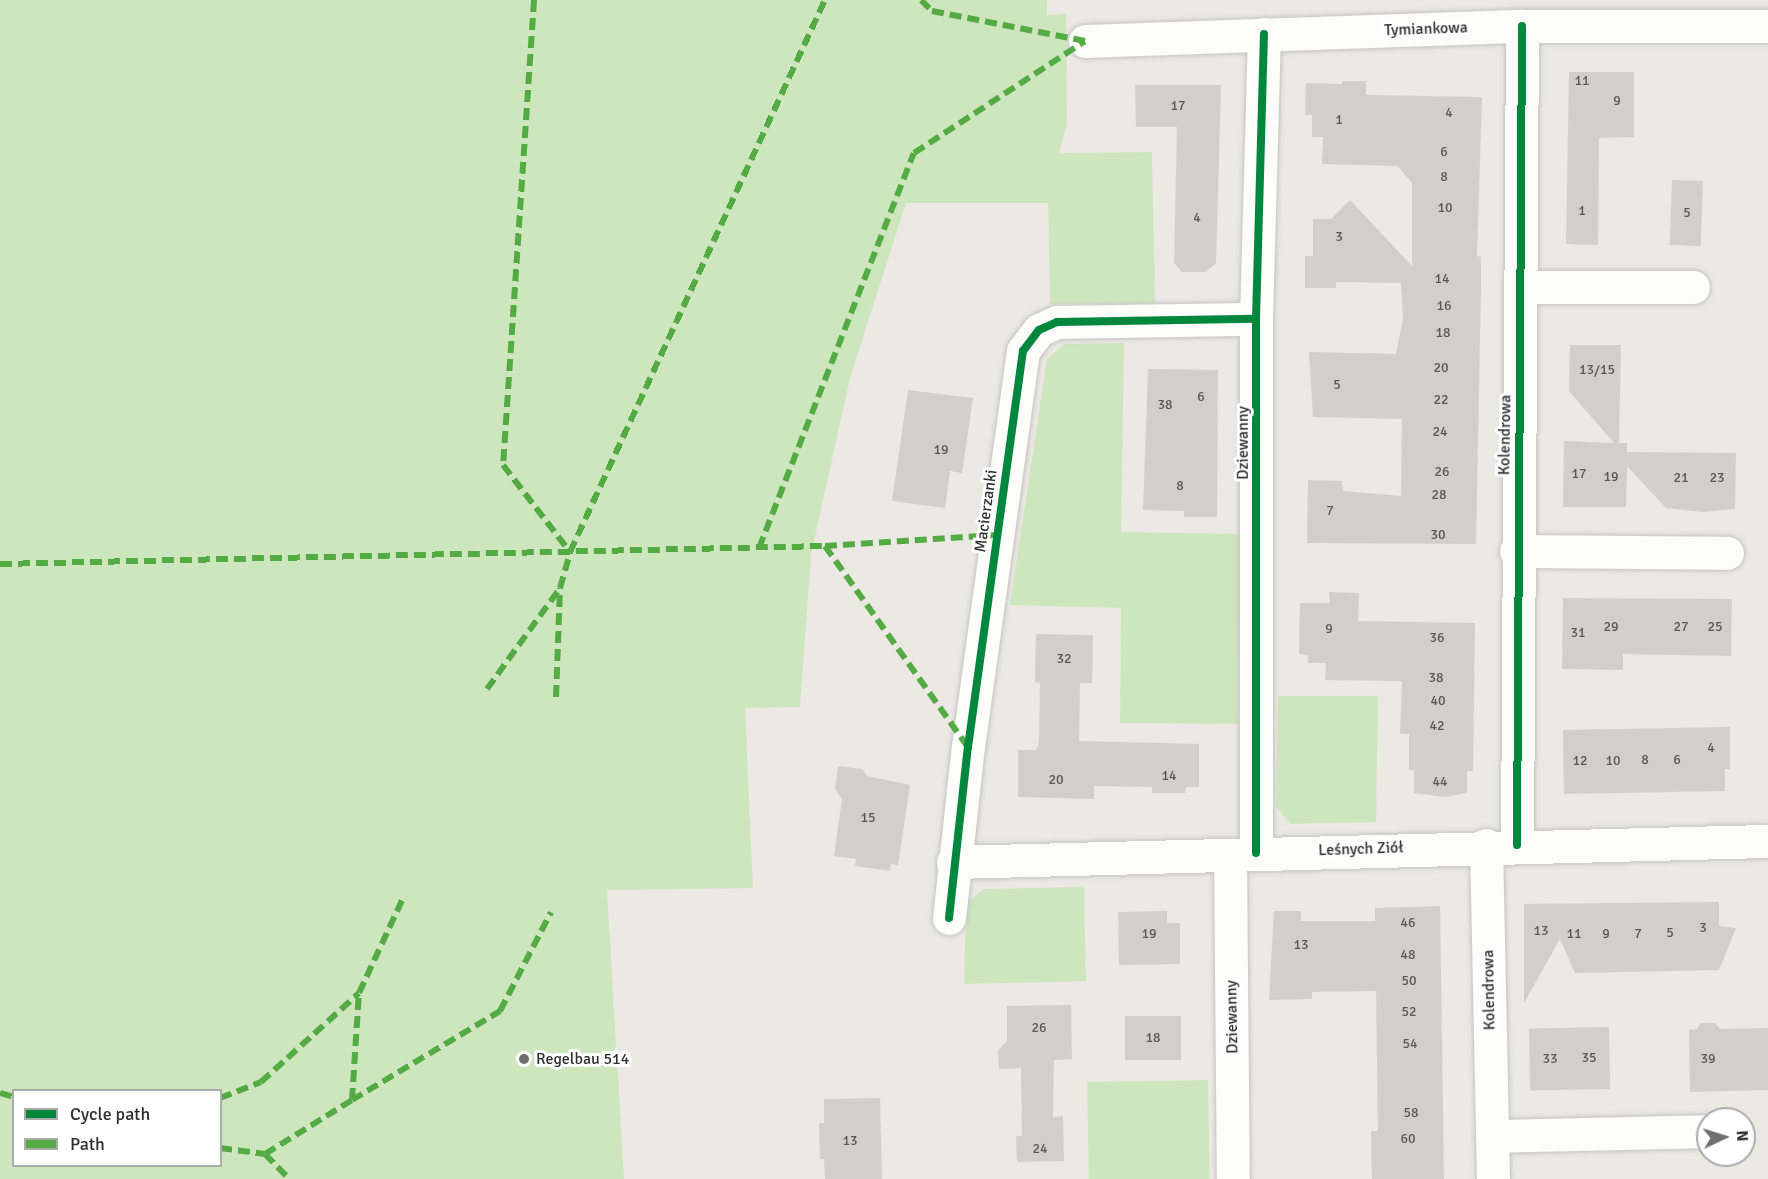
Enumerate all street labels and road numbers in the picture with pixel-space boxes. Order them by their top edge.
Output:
street label: Tymiankowa [1384,18,1468,40]
street label: Kolendrowa [1495,395,1515,475]
street label: Dziewanny [1233,406,1253,480]
street label: Macierzanki [971,468,1001,554]
street label: Leśnych Ziół [1318,838,1404,860]
street label: Kolendrowa [1479,950,1499,1030]
street label: Dziewanny [1222,980,1242,1054]

